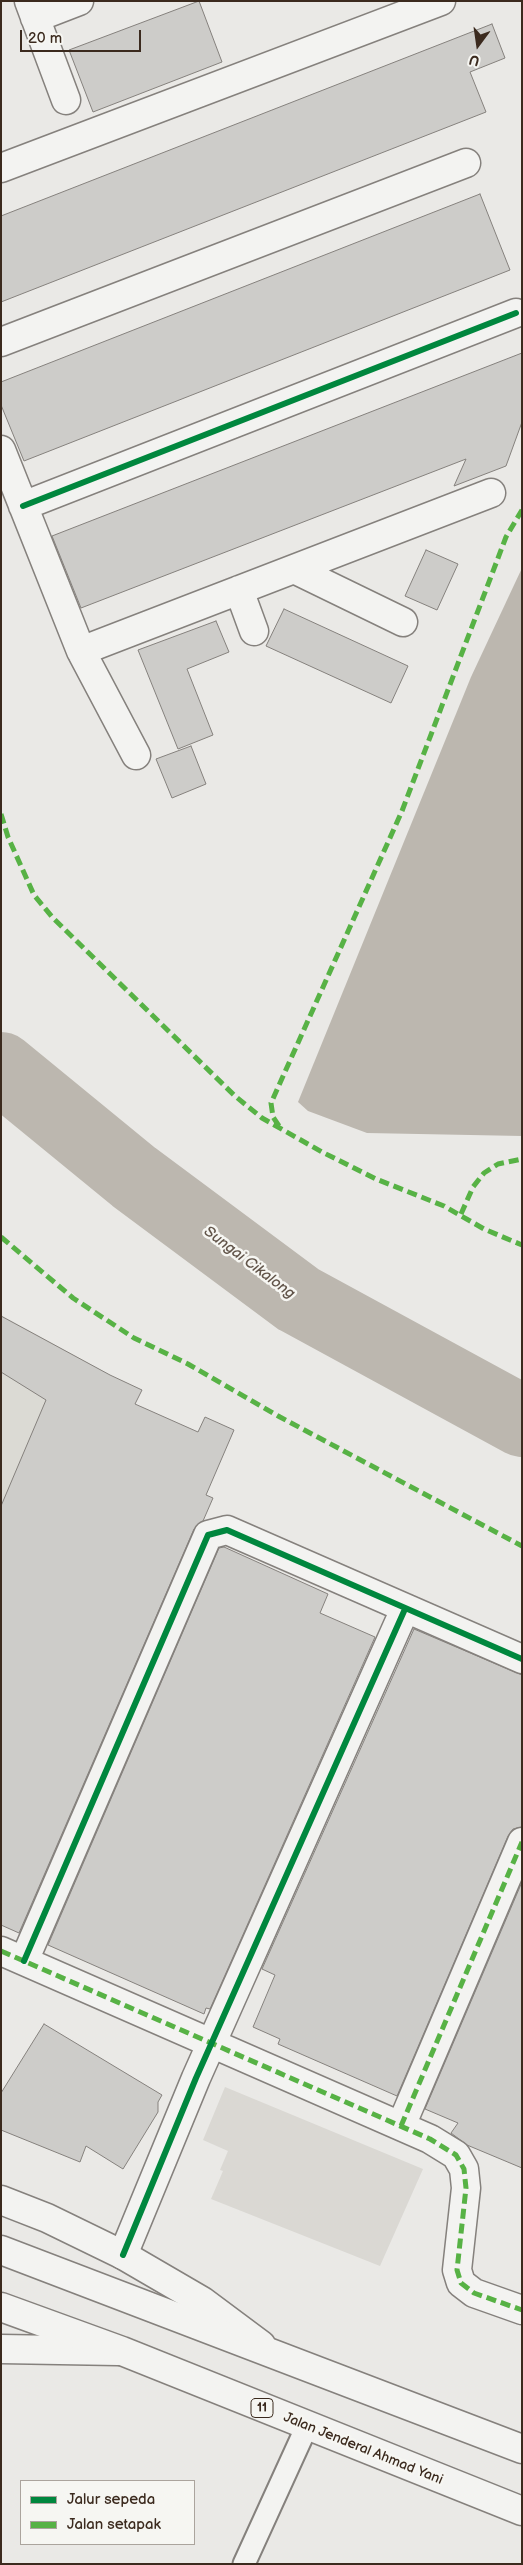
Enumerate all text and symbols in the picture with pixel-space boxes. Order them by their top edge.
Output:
scale bar [22,20,144,52]
north arrow [453,20,503,70]
text: 20 m [28,29,62,48]
text: U [467,51,481,69]
water label: Sungai Cikalong [200,1223,298,1303]
road number: 11 [251,2398,273,2418]
street label: Jalan Jenderal Ahmad Yani [281,2409,445,2489]
legend [20,2480,195,2545]
text: Jalur sepeda [67,2490,155,2509]
text: Jalan setapak [67,2515,161,2534]

